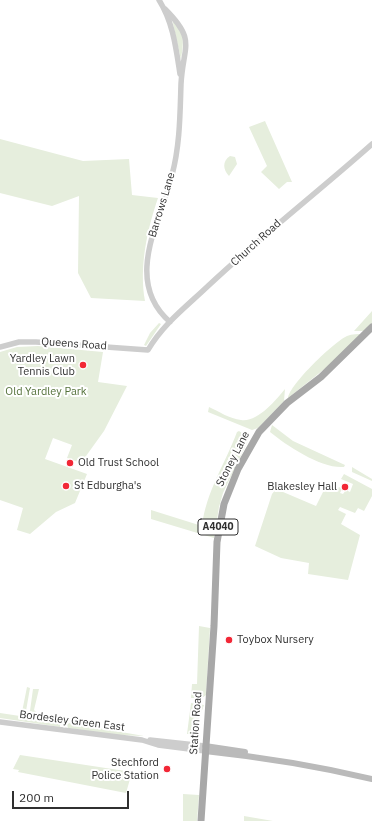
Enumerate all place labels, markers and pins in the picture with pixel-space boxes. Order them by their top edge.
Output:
place label: Yardley Lawn Tennis Club [10,352,75,378]
marker: Yardley Lawn Tennis Club [78,360,88,370]
place label: Old Trust School [78,456,159,470]
marker: Old Trust School [65,458,75,468]
place label: St Edburgha's [74,479,142,493]
place label: Blakesley Hall [267,480,337,494]
marker: St Edburgha's [61,481,71,491]
marker: Blakesley Hall [340,482,350,492]
place label: Toybox Nursery [237,633,314,647]
marker: Toybox Nursery [224,635,234,645]
place label: Stechford Police Station [91,756,159,782]
marker: Stechford Police Station [162,764,172,774]

